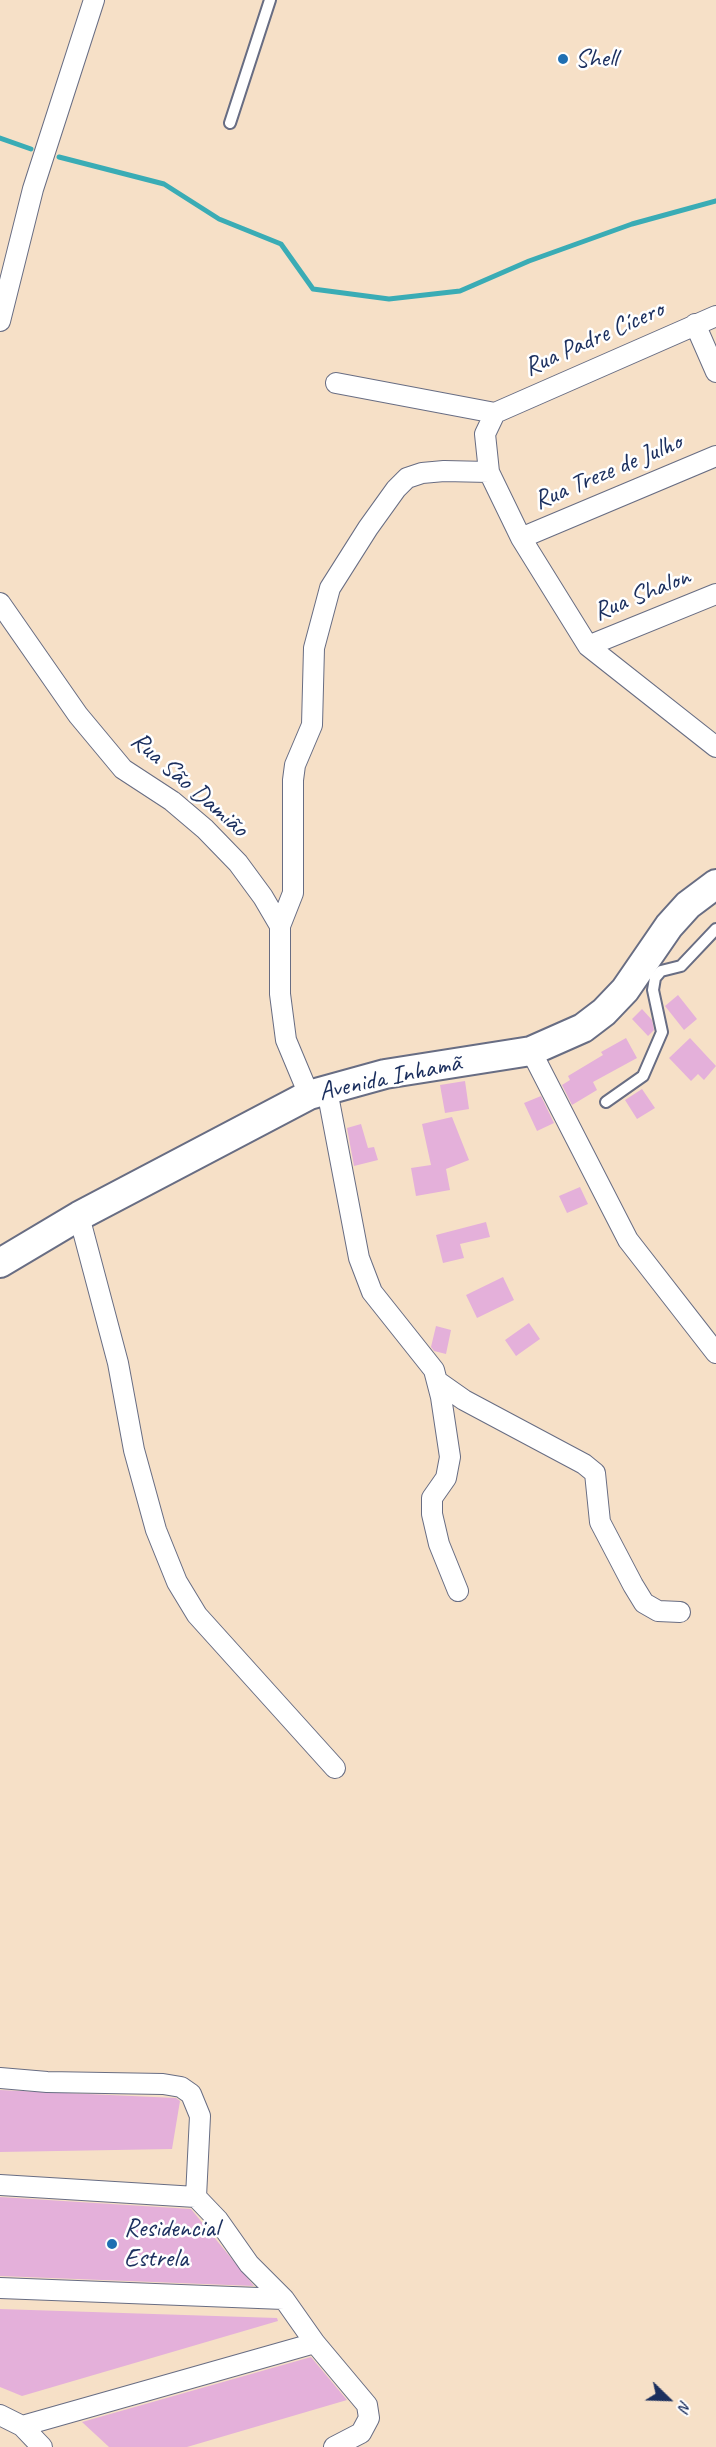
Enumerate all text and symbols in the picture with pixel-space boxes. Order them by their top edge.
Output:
place label: Shell [575,43,617,75]
marker: Shell [556,52,570,66]
street label: Rua Padre Cícero [519,294,669,384]
street label: Rua Treze de Julho [529,427,687,517]
street label: Rua Shalon [589,562,695,628]
street label: Rua São Damião [124,726,254,844]
street label: Avenida Inhamã [316,1048,464,1108]
place label: Residencial Estrela [124,2213,219,2274]
marker: Residencial Estrela [105,2237,119,2251]
north arrow [638,2369,698,2429]
text: N [673,2398,696,2414]

